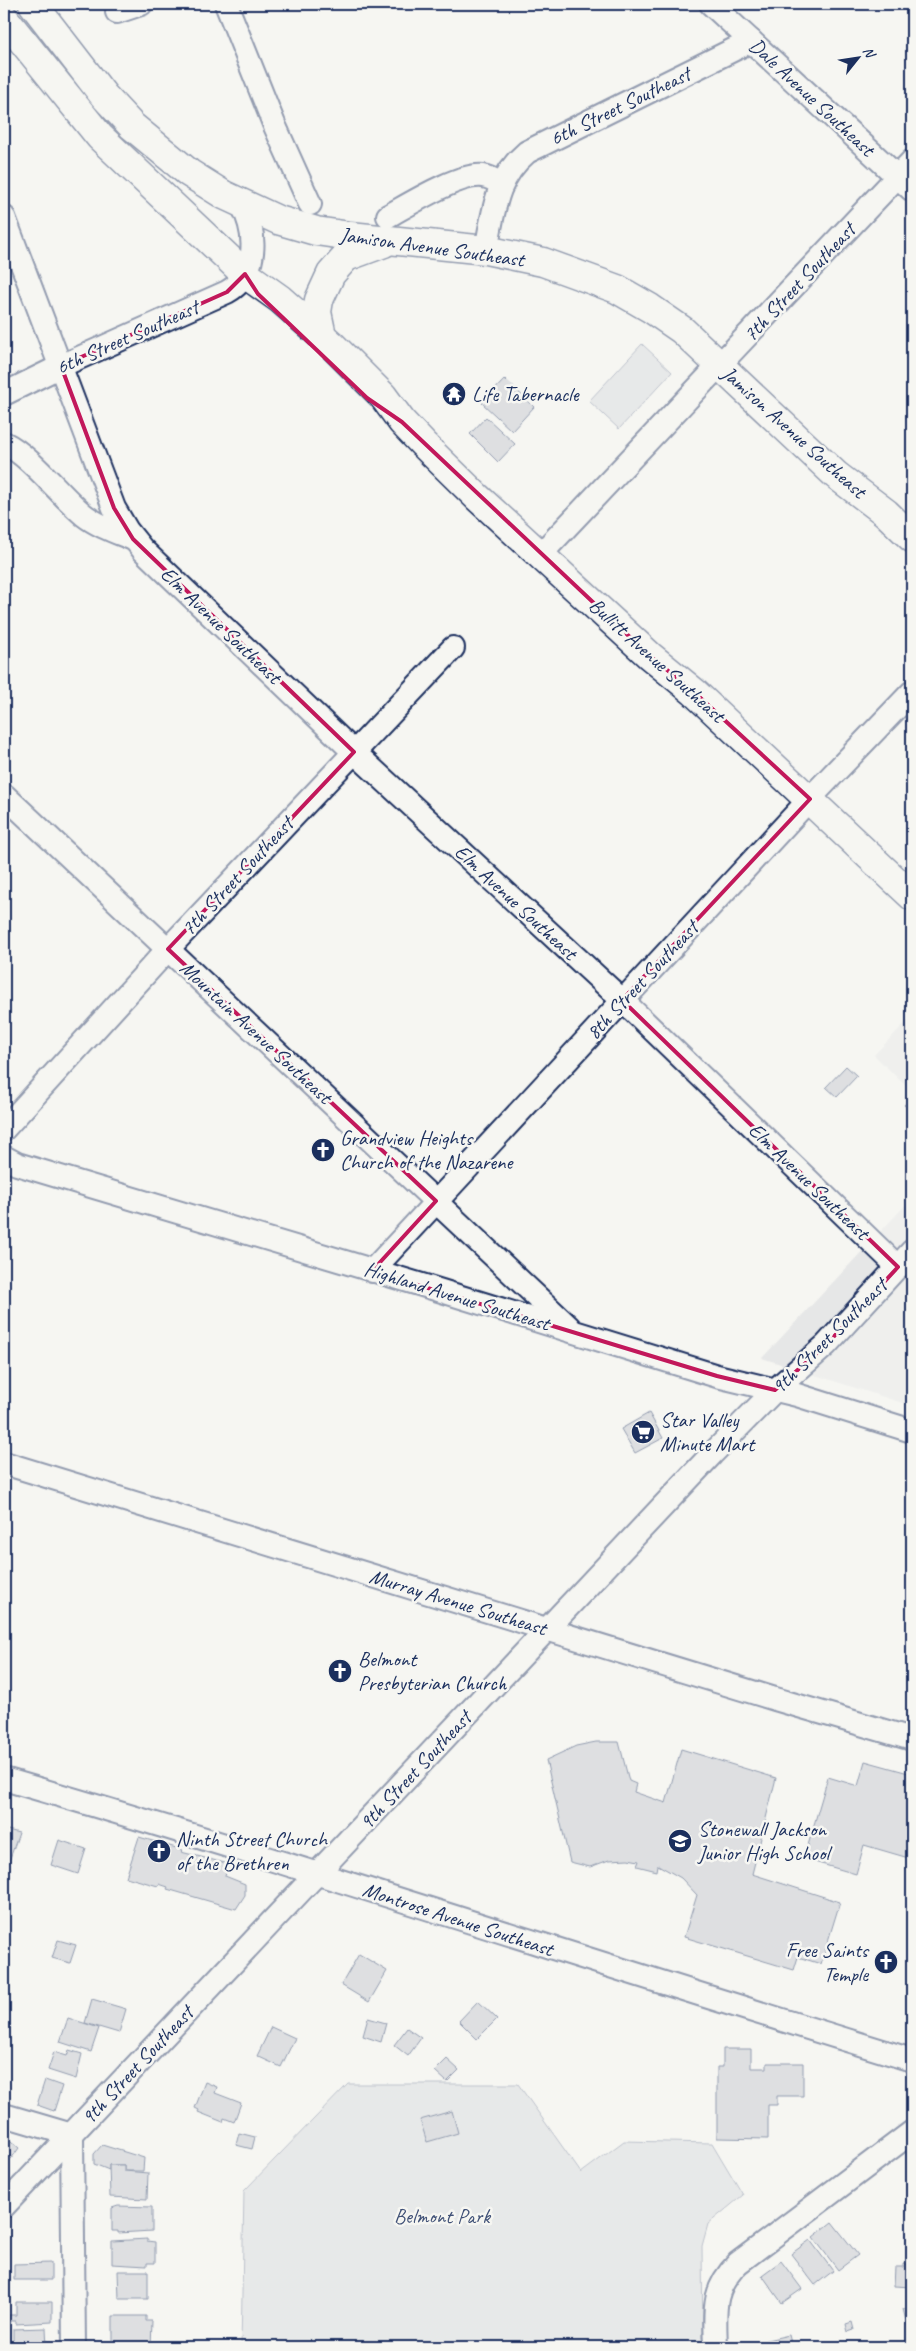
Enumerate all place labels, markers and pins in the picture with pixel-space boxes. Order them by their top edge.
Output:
temple icon: Life Tabernacle [441,381,467,407]
place label: Life Tabernacle [472,381,580,407]
place label: Grandview Heights Church of the Nazarene [340,1125,514,1175]
church icon: Grandview Heights Church of the Nazarene [310,1137,336,1163]
place label: Star Valley Minute Mart [660,1407,756,1457]
supermarket icon: Star Valley Minute Mart [630,1419,656,1445]
place label: Belmont Presbyterian Church [358,1646,508,1696]
church icon: Belmont Presbyterian Church [327,1658,353,1684]
place label: Stonewall Jackson Junior High School [697,1816,832,1866]
place label: Ninth Street Church of the Brethren [176,1826,328,1876]
school or university icon: Stonewall Jackson Junior High School [667,1828,693,1854]
church icon: Ninth Street Church of the Brethren [146,1838,172,1864]
place label: Free Saints Temple [786,1937,870,1987]
church icon: Free Saints Temple [873,1949,899,1975]

